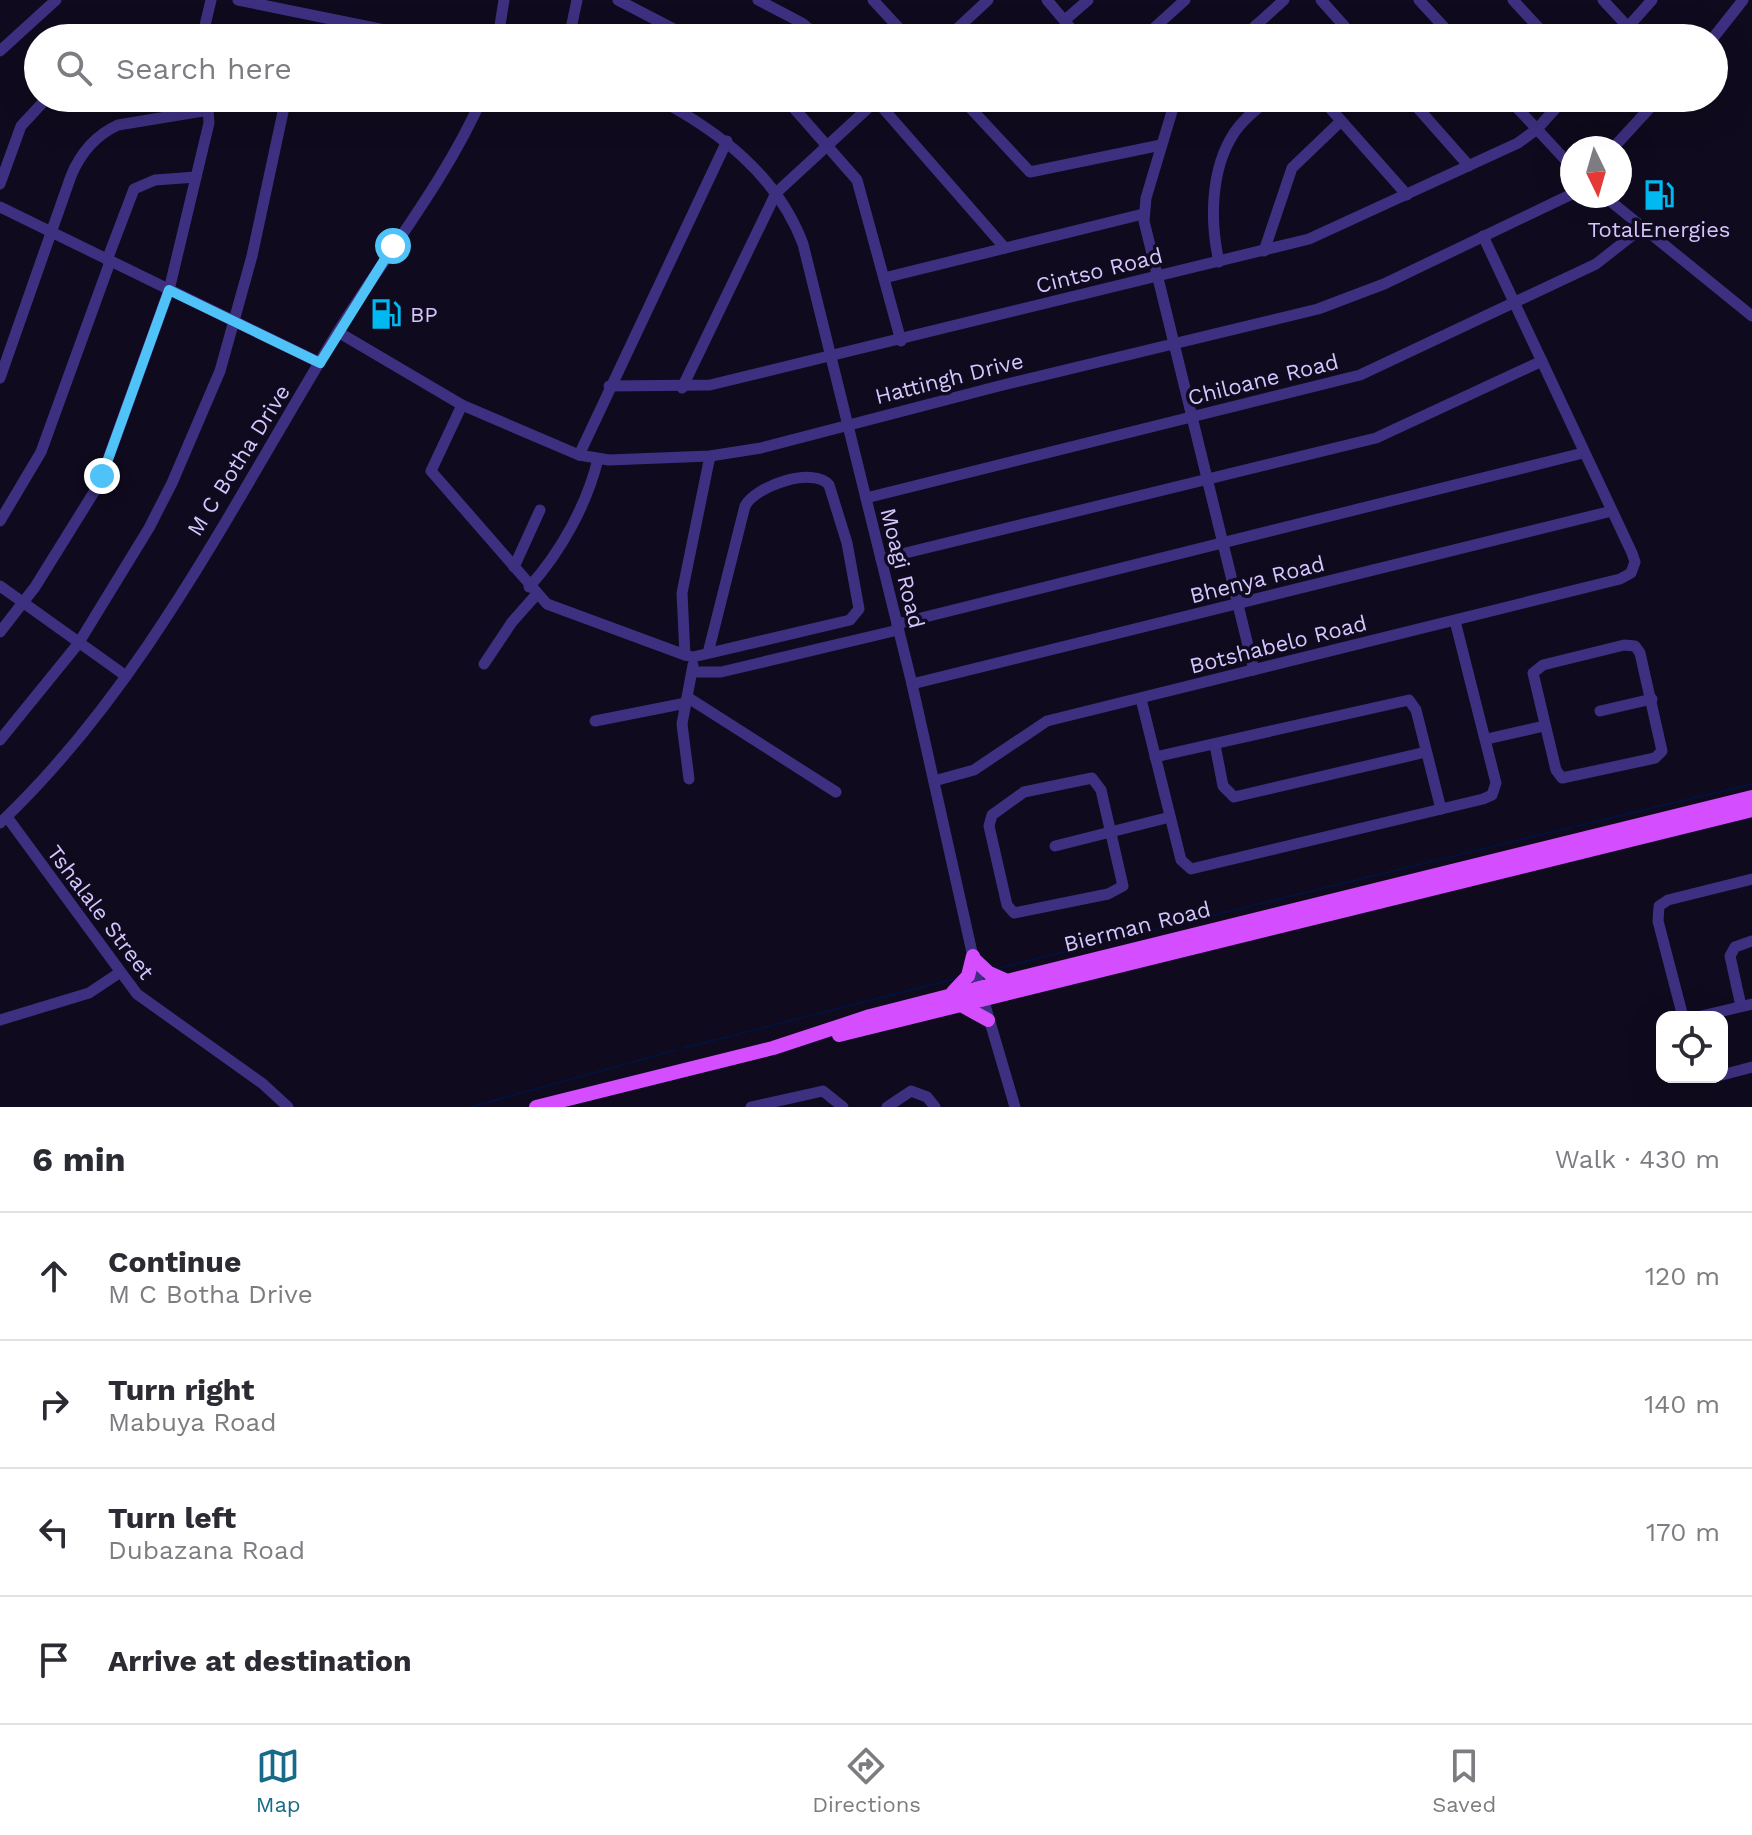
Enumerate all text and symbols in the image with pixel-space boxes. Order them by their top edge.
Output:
search box [24,24,1728,112]
icon: search [52,46,96,90]
text: Search here [116,51,292,86]
north arrow [1560,136,1632,208]
fuel station icon: TotalEnergies [1642,178,1676,212]
place label: TotalEnergies [1588,217,1730,242]
route start [375,228,411,264]
street label: Cintso Road [1033,243,1165,298]
fuel station icon: BP [369,297,403,331]
place label: BP [410,302,438,327]
street label: Hattingh Drive [872,348,1026,409]
street label: Chiloane Road [1185,349,1341,410]
street label: M C Botha Drive [182,380,295,540]
route end [84,458,120,494]
street label: Moagi Road [876,505,930,631]
street label: Bhenya Road [1187,551,1327,608]
street label: Botshabelo Road [1187,610,1369,679]
street label: Tshalale Street [42,840,159,984]
street label: Bierman Road [1061,896,1213,957]
map controls [1656,1011,1728,1083]
button: locate [1656,1011,1728,1083]
text: 6 min [32,1139,126,1179]
text: Walk · 430 m [1555,1144,1720,1174]
text: Continue [108,1244,241,1279]
icon: ahead [32,1254,76,1298]
text: 120 m [1645,1261,1720,1291]
text: M C Botha Drive [108,1279,313,1309]
text: Turn right [108,1372,254,1407]
icon: right [32,1382,76,1426]
text: 140 m [1644,1389,1720,1419]
text: Mabuya Road [108,1407,277,1437]
text: Turn left [108,1500,236,1535]
icon: left [32,1510,76,1554]
text: 170 m [1646,1517,1720,1547]
text: Dubazana Road [108,1535,305,1565]
icon: arrive [32,1638,76,1682]
text: Arrive at destination [108,1643,412,1678]
tab: Map [256,1744,301,1817]
tab: Directions [812,1744,921,1817]
tab: Saved [1432,1744,1496,1817]

